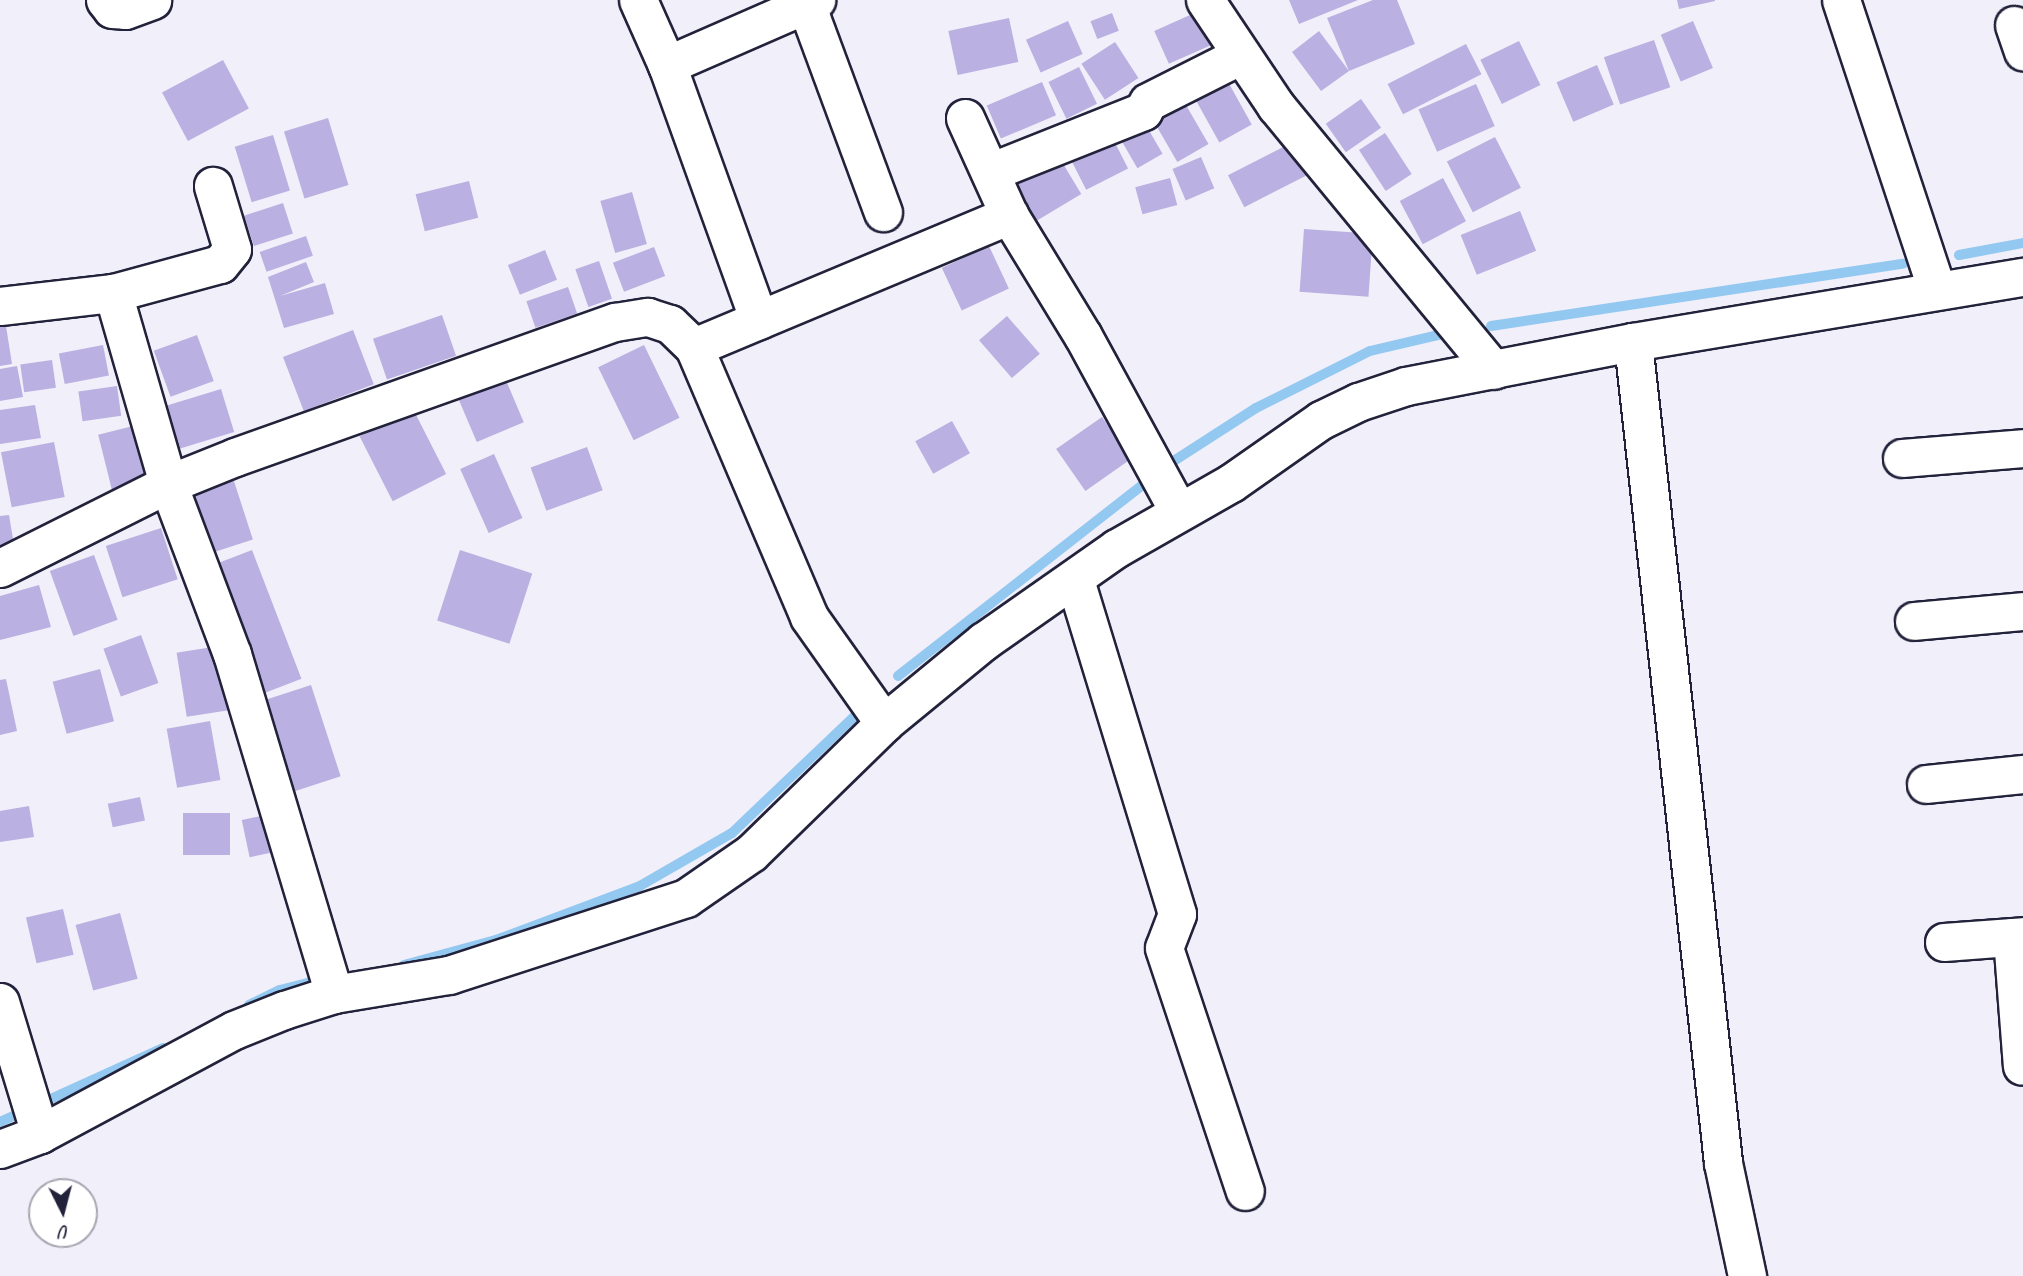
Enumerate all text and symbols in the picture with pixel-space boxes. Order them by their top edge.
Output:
north arrow [28,1178,98,1248]
text: U [59,1219,71,1244]

